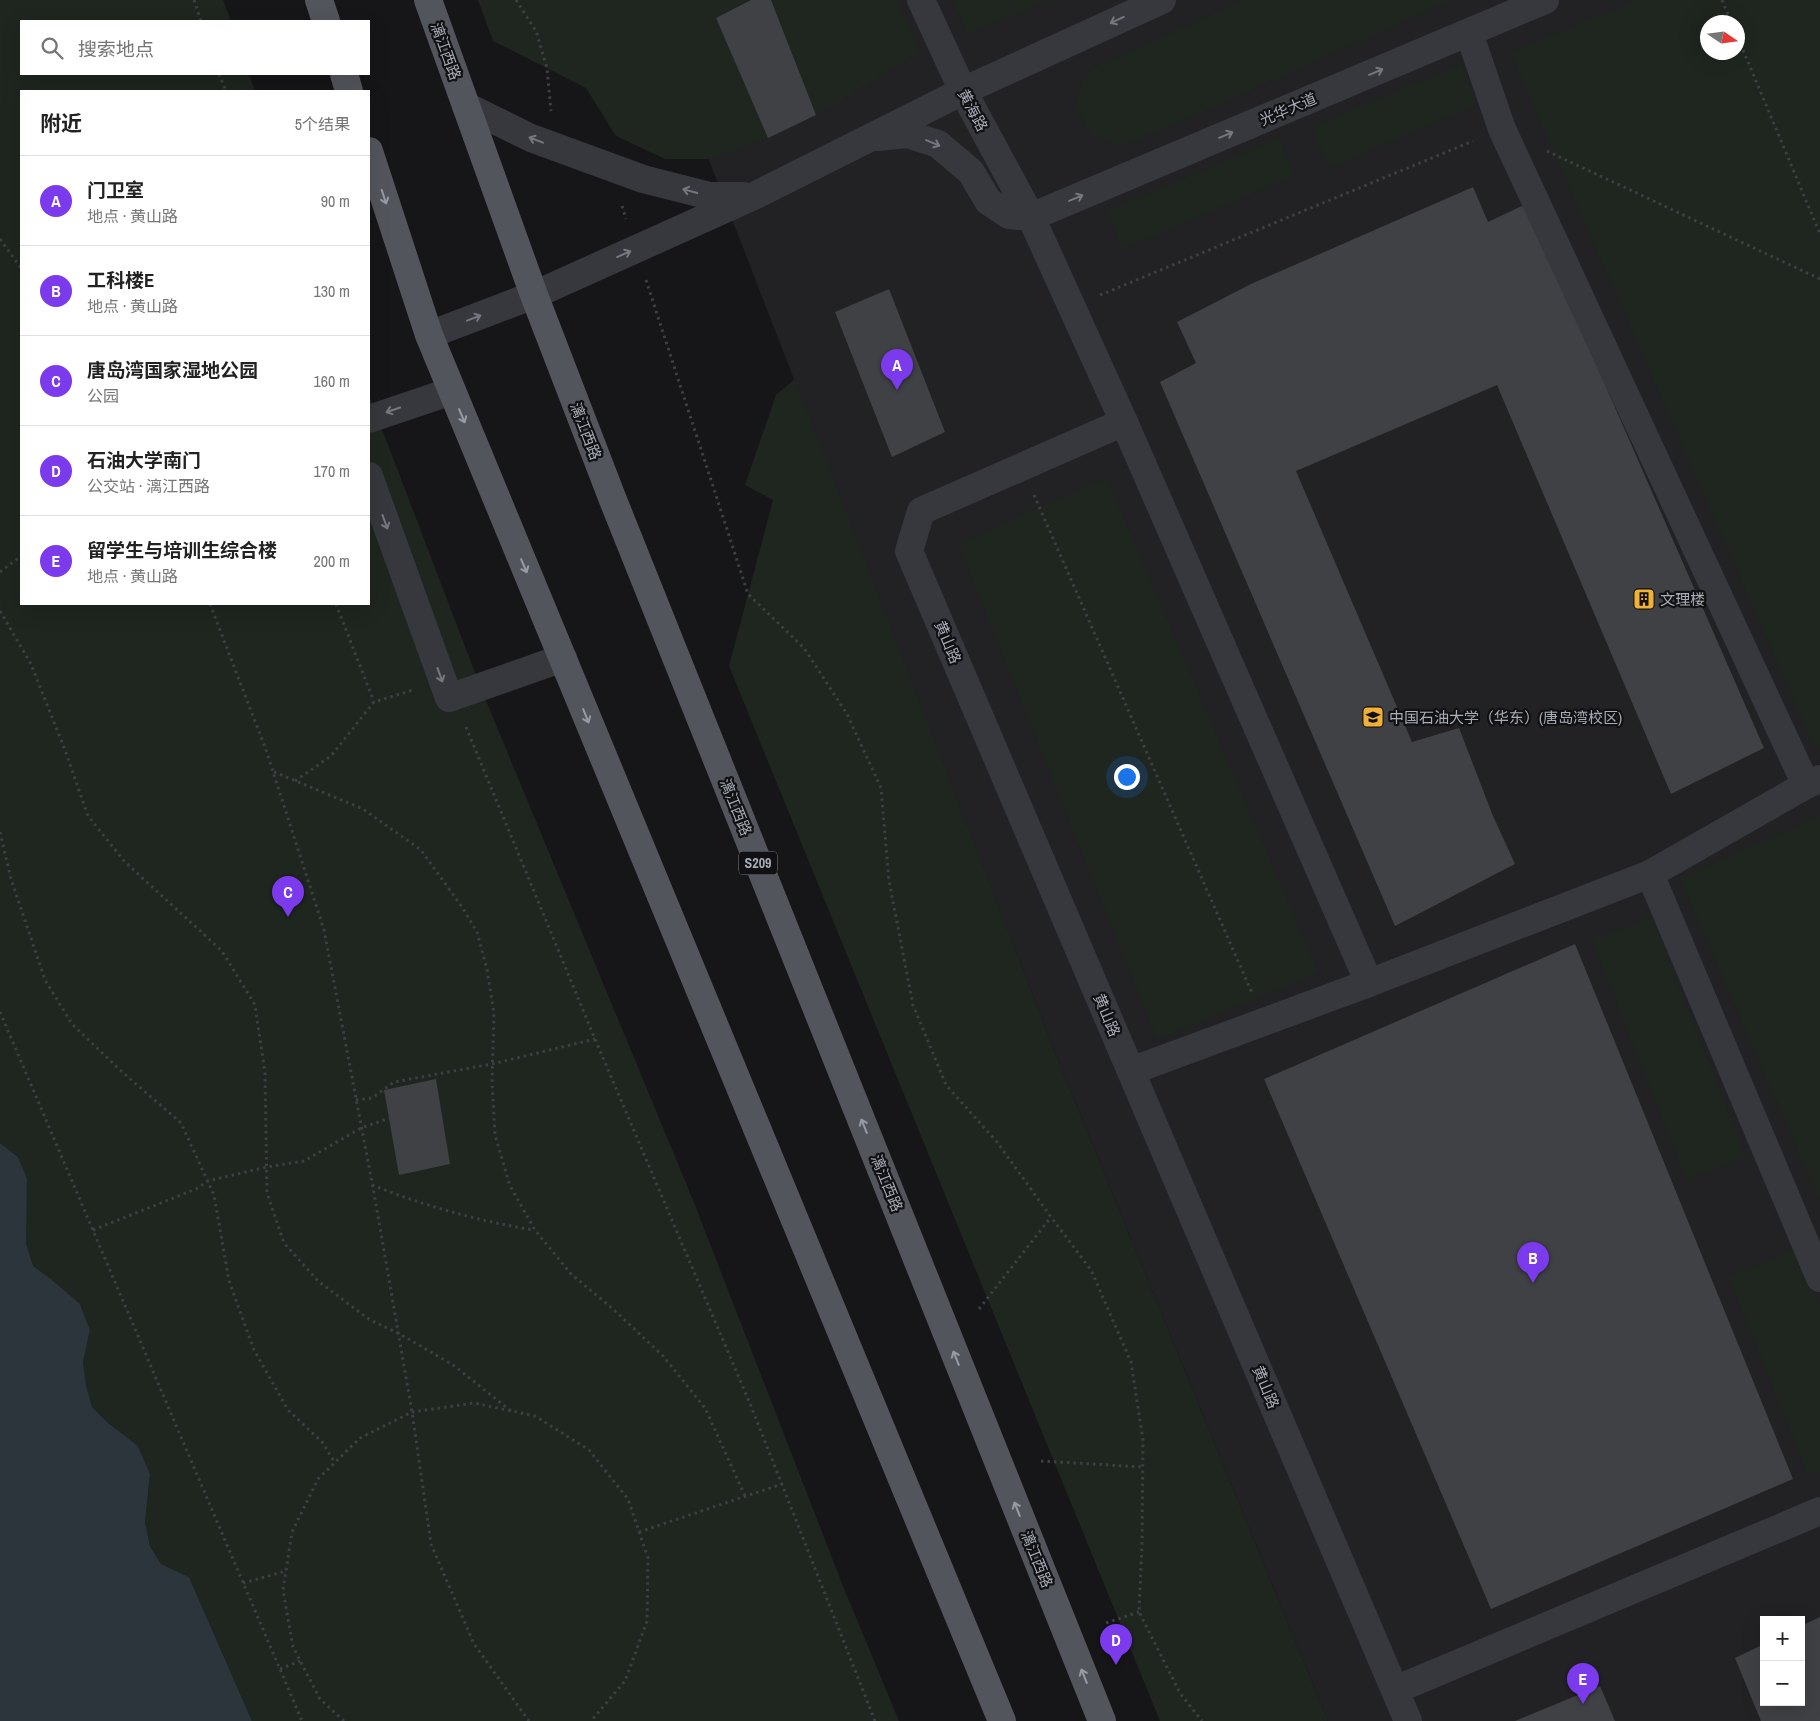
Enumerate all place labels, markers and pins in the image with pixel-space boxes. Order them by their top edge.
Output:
pin: A [881,349,913,390]
building icon: 文理楼 [1632,587,1656,611]
place label: 文理楼 [1660,589,1705,610]
school or university icon: 中国石油大学（华东）(唐岛湾校区) [1361,705,1385,729]
place label: 中国石油大学（华东）(唐岛湾校区) [1389,707,1622,728]
pin: C [272,876,304,917]
pin: B [1517,1242,1549,1283]
pin: D [1100,1624,1132,1665]
pin: E [1567,1663,1599,1704]

